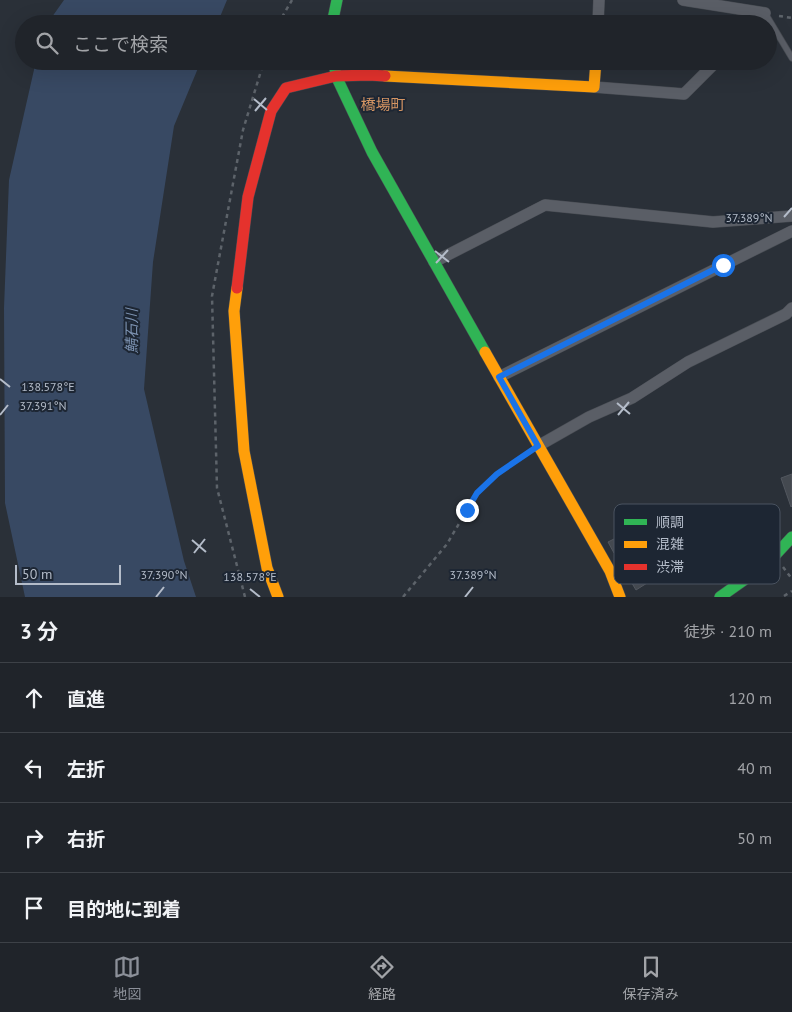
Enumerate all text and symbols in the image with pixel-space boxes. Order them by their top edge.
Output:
search box [15,15,777,70]
icon: search [33,29,61,57]
text: ここで検索 [73,32,168,56]
district label: 橋場町 [360,95,406,114]
text: 37.389°N [725,210,773,225]
route start [712,254,735,277]
water label: 鯖石川 [122,307,141,354]
text: 138.578°E [21,379,75,394]
text: 37.391°N [19,398,67,413]
route end [456,499,479,522]
legend [614,504,780,584]
text: 順調 [656,513,684,531]
text: 混雑 [656,535,684,553]
text: 渋滞 [656,558,684,576]
scale bar [15,562,121,585]
text: 50 m [22,565,52,583]
text: 37.390°N [140,567,188,582]
text: 37.389°N [449,567,497,582]
text: 138.578°E [223,569,277,584]
text: 3 分 [20,618,58,645]
text: 徒歩 · 210 m [684,621,772,641]
icon: ahead [20,684,48,712]
text: 直進 [67,687,105,711]
text: 120 m [729,688,772,708]
icon: left [20,754,48,782]
text: 左折 [67,757,105,781]
text: 40 m [737,758,772,778]
icon: right [20,824,48,852]
text: 右折 [67,827,105,851]
text: 50 m [737,828,772,848]
icon: arrive [20,894,48,922]
text: 目的地に到着 [67,897,181,921]
tab: 地図 [113,953,141,1003]
tab: 経路 [368,953,396,1003]
tab: 保存済み [623,953,679,1003]

